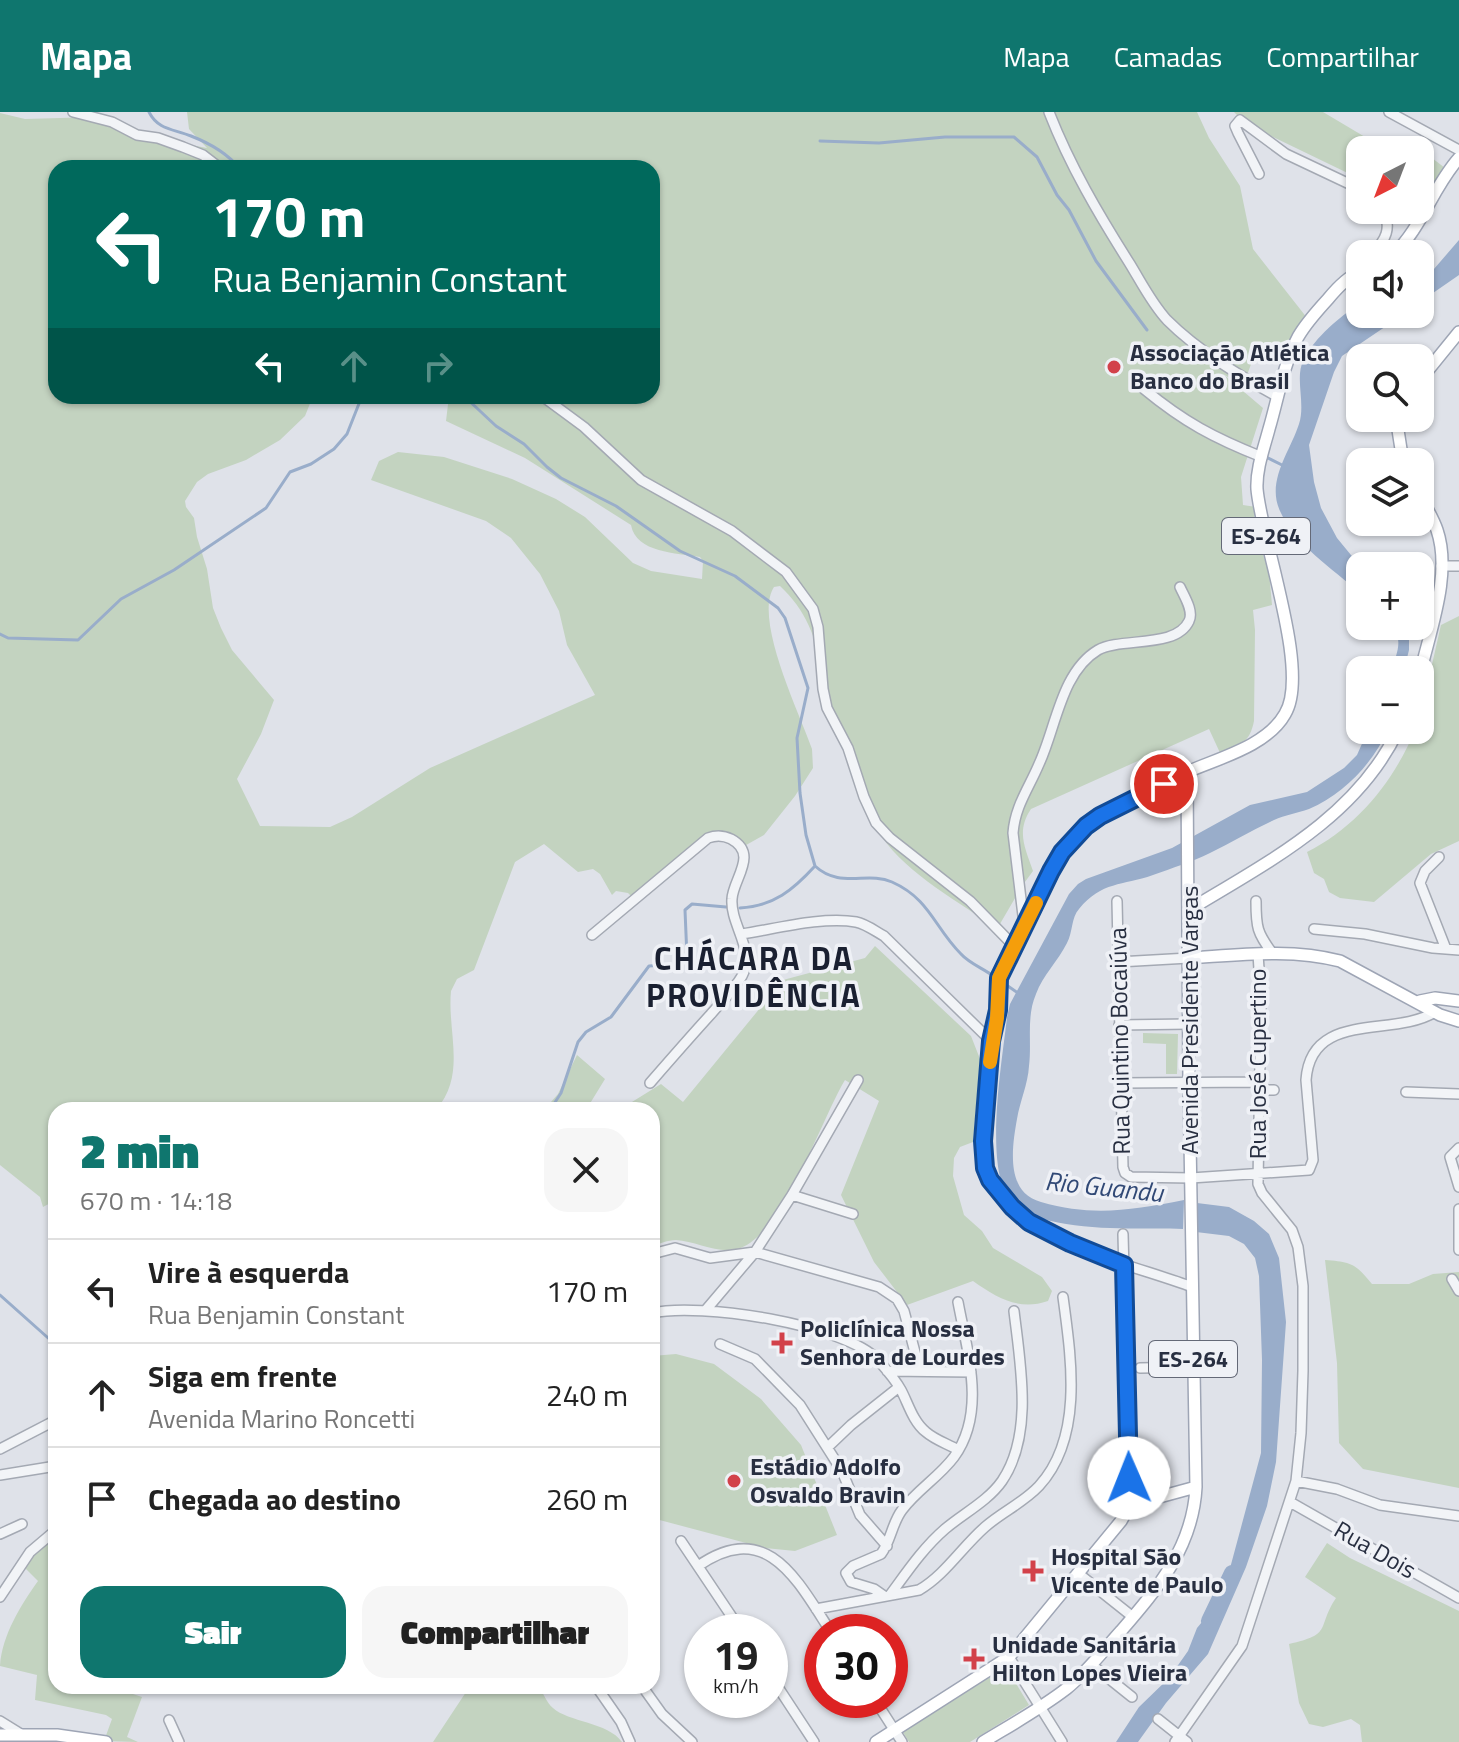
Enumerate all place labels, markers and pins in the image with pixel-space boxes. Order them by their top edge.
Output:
place label: Associação Atlética Banco do Brasil [1130,334,1330,398]
marker: Associação Atlética Banco do Brasil [1105,358,1123,376]
pin [1130,750,1198,818]
place label: Policlínica Nossa Senhora de Lourdes [800,1310,1005,1374]
marker: Policlínica Nossa Senhora de Lourdes [771,1332,793,1354]
place label: Estádio Adolfo Osvaldo Bravin [750,1448,906,1512]
marker: Estádio Adolfo Osvaldo Bravin [725,1472,743,1490]
place label: Hospital São Vicente de Paulo [1051,1538,1224,1602]
marker: Hospital São Vicente de Paulo [1022,1560,1044,1582]
place label: Unidade Sanitária Hilton Lopes Vieira [992,1626,1187,1690]
marker: Unidade Sanitária Hilton Lopes Vieira [963,1648,985,1670]

